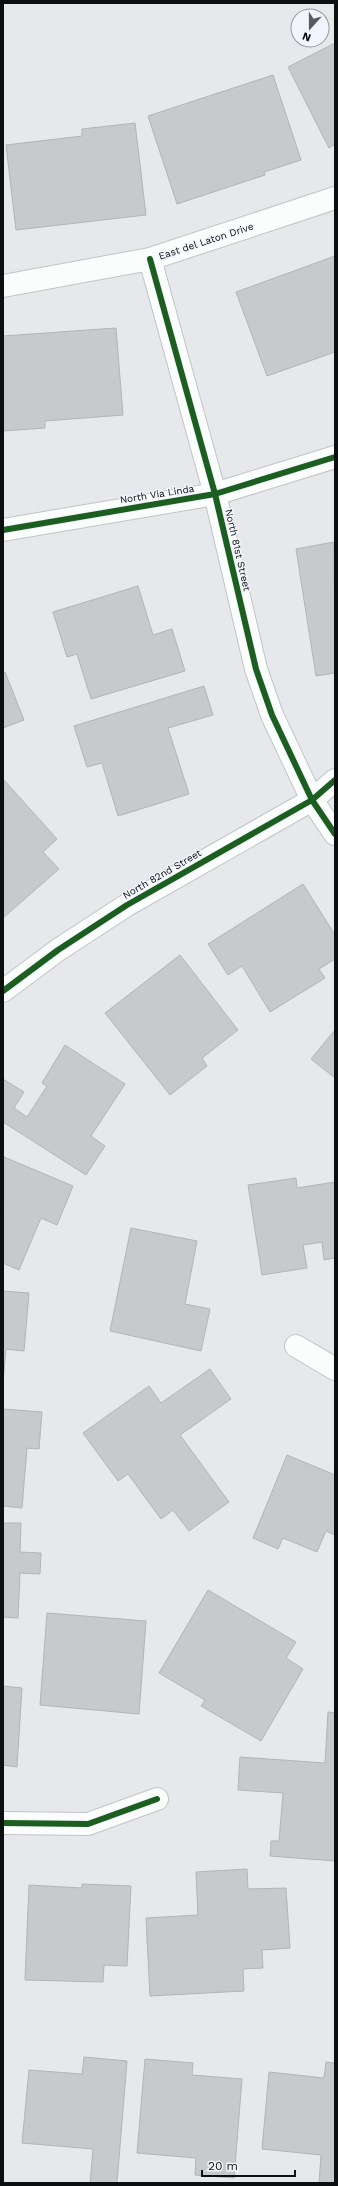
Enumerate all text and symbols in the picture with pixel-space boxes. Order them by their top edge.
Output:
north arrow [290,8,330,48]
text: N [300,29,313,44]
street label: East del Laton Drive [157,220,255,262]
street label: North Via Linda [119,483,195,505]
street label: North 81st Street [223,508,253,593]
street label: North 82nd Street [121,847,204,901]
scale bar [202,2152,295,2178]
text: 20 m [208,2159,238,2173]

